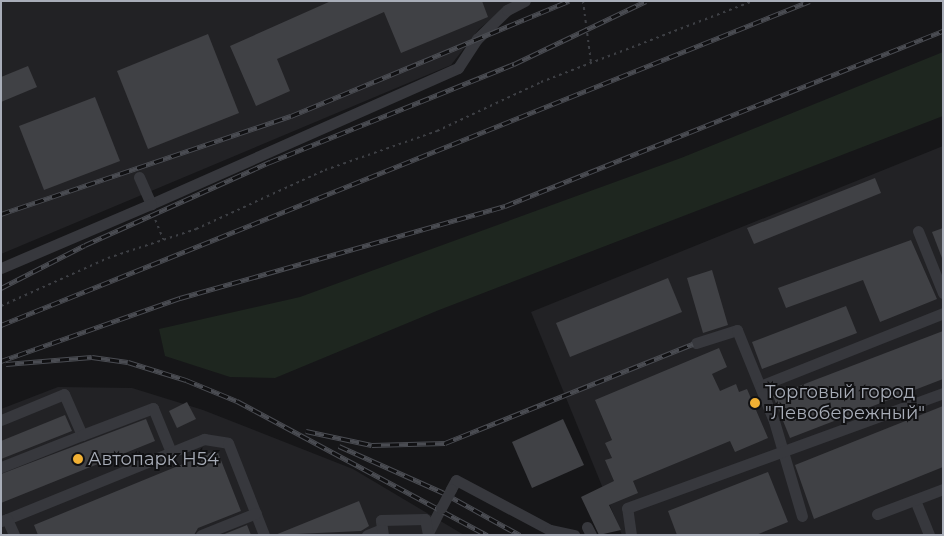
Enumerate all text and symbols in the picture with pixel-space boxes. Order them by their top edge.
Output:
place label: Торговый город "Левобережный" [765,382,925,424]
marker: Торговый город "Левобережный" [749,397,761,409]
place label: Автопарк Н54 [88,448,219,470]
marker: Автопарк Н54 [72,453,84,465]

